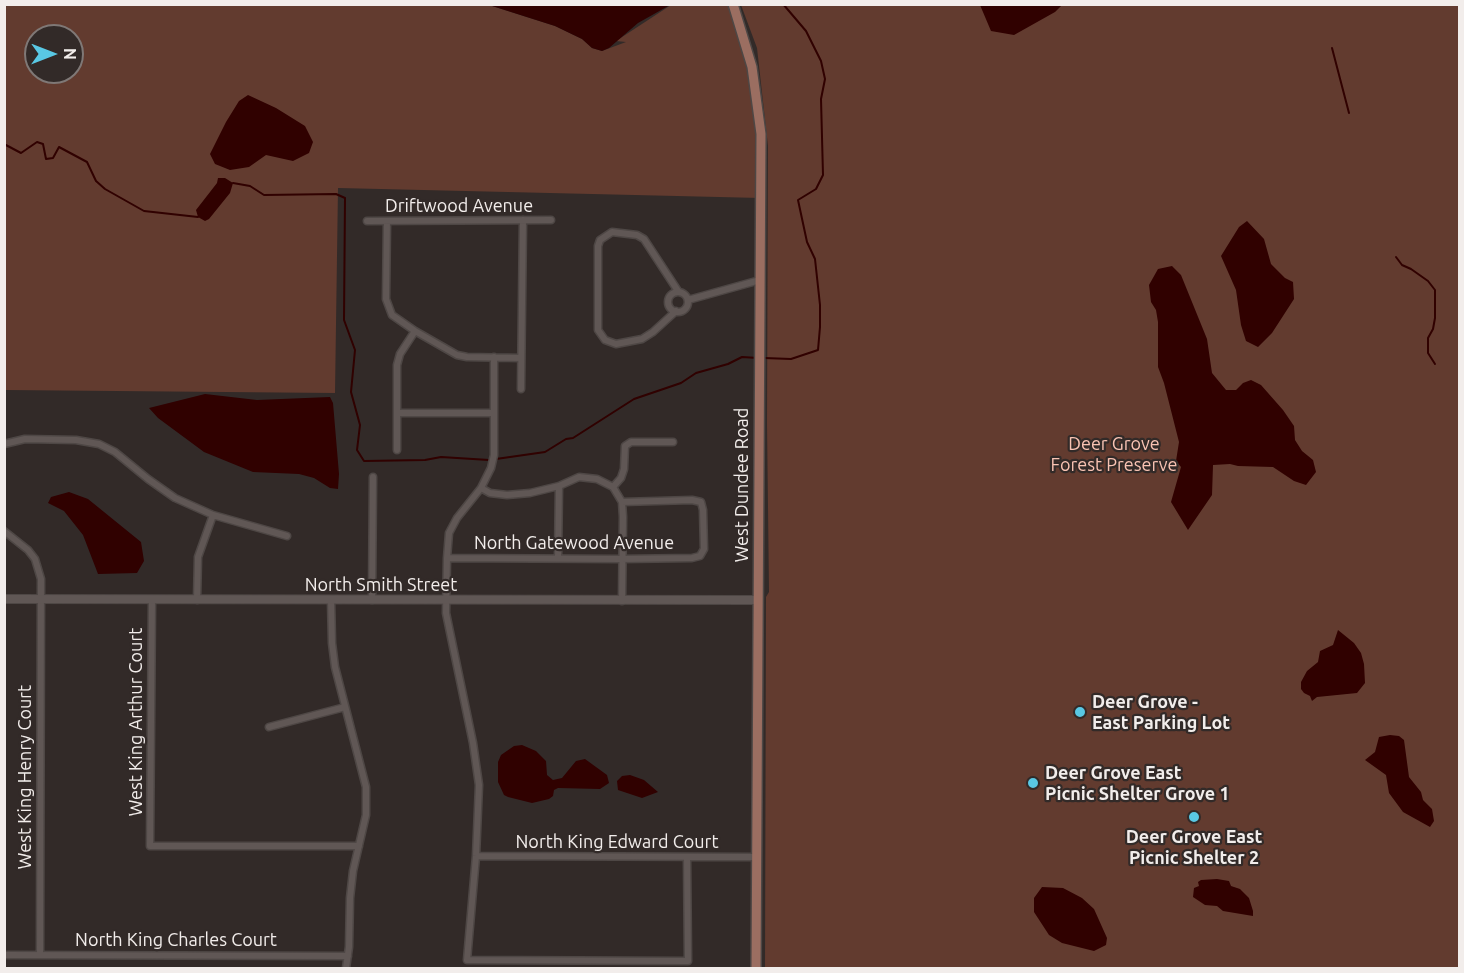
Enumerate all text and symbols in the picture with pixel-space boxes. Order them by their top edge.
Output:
north arrow [24,24,84,84]
text: N [61,48,79,60]
street label: Driftwood Avenue [385,195,533,217]
street label: West Dundee Road [731,408,753,562]
park label: Deer Grove Forest Preserve [1051,433,1177,476]
street label: North Gatewood Avenue [474,532,674,554]
street label: North Smith Street [305,574,457,596]
street label: West King Arthur Court [125,628,147,816]
street label: West King Henry Court [14,685,36,869]
place label: Deer Grove - East Parking Lot [1092,691,1230,734]
marker: Deer Grove - East Parking Lot [1073,705,1087,719]
place label: Deer Grove East Picnic Shelter Grove 1 [1045,762,1230,804]
marker: Deer Grove East Picnic Shelter Grove 1 [1026,776,1040,790]
marker: Deer Grove East Picnic Shelter 2 [1187,810,1201,824]
place label: Deer Grove East Picnic Shelter 2 [1126,826,1262,868]
street label: North King Edward Court [516,831,718,853]
street label: North King Charles Court [75,929,277,951]

